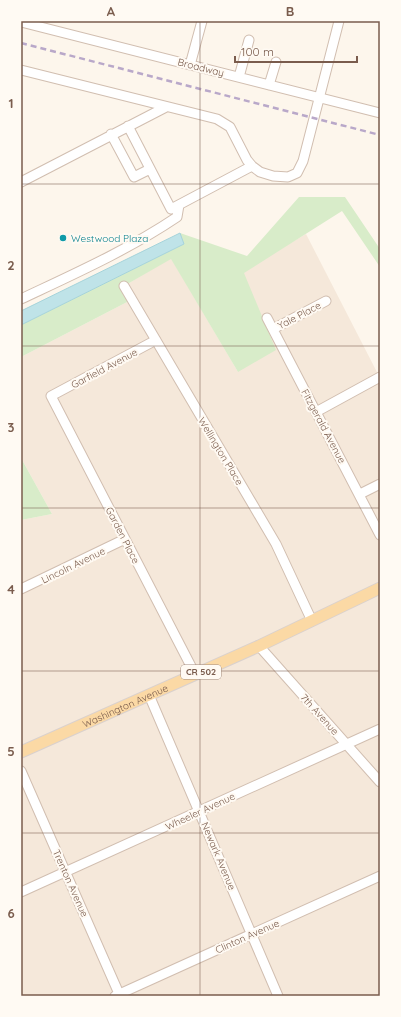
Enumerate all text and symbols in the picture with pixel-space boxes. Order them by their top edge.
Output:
text: A [107,3,116,19]
text: B [286,3,294,19]
scale bar [235,38,357,64]
text: 100 m [241,44,274,59]
street label: Broadway [176,55,226,80]
text: 1 [8,95,14,111]
place label: Westwood Plaza [71,232,148,245]
marker: Westwood Plaza [58,233,68,243]
text: 2 [7,257,15,273]
street label: Yale Place [275,298,323,332]
street label: Garfield Avenue [69,345,140,391]
street label: Fitzgerald Avenue [298,387,349,466]
street label: Wellington Place [195,415,246,488]
text: 3 [8,419,15,435]
street label: Garden Place [103,505,143,566]
street label: Lincoln Avenue [39,544,108,587]
text: 4 [7,581,15,597]
road number: CR 502 [181,665,221,679]
street label: Washington Avenue [81,681,170,731]
street label: 7th Avenue [298,691,342,738]
text: 5 [7,743,15,759]
street label: Wheeler Avenue [163,790,237,833]
street label: Newark Avenue [198,820,239,893]
street label: Trenton Avenue [50,847,91,919]
text: 6 [7,905,15,921]
street label: Clinton Avenue [213,916,282,956]

